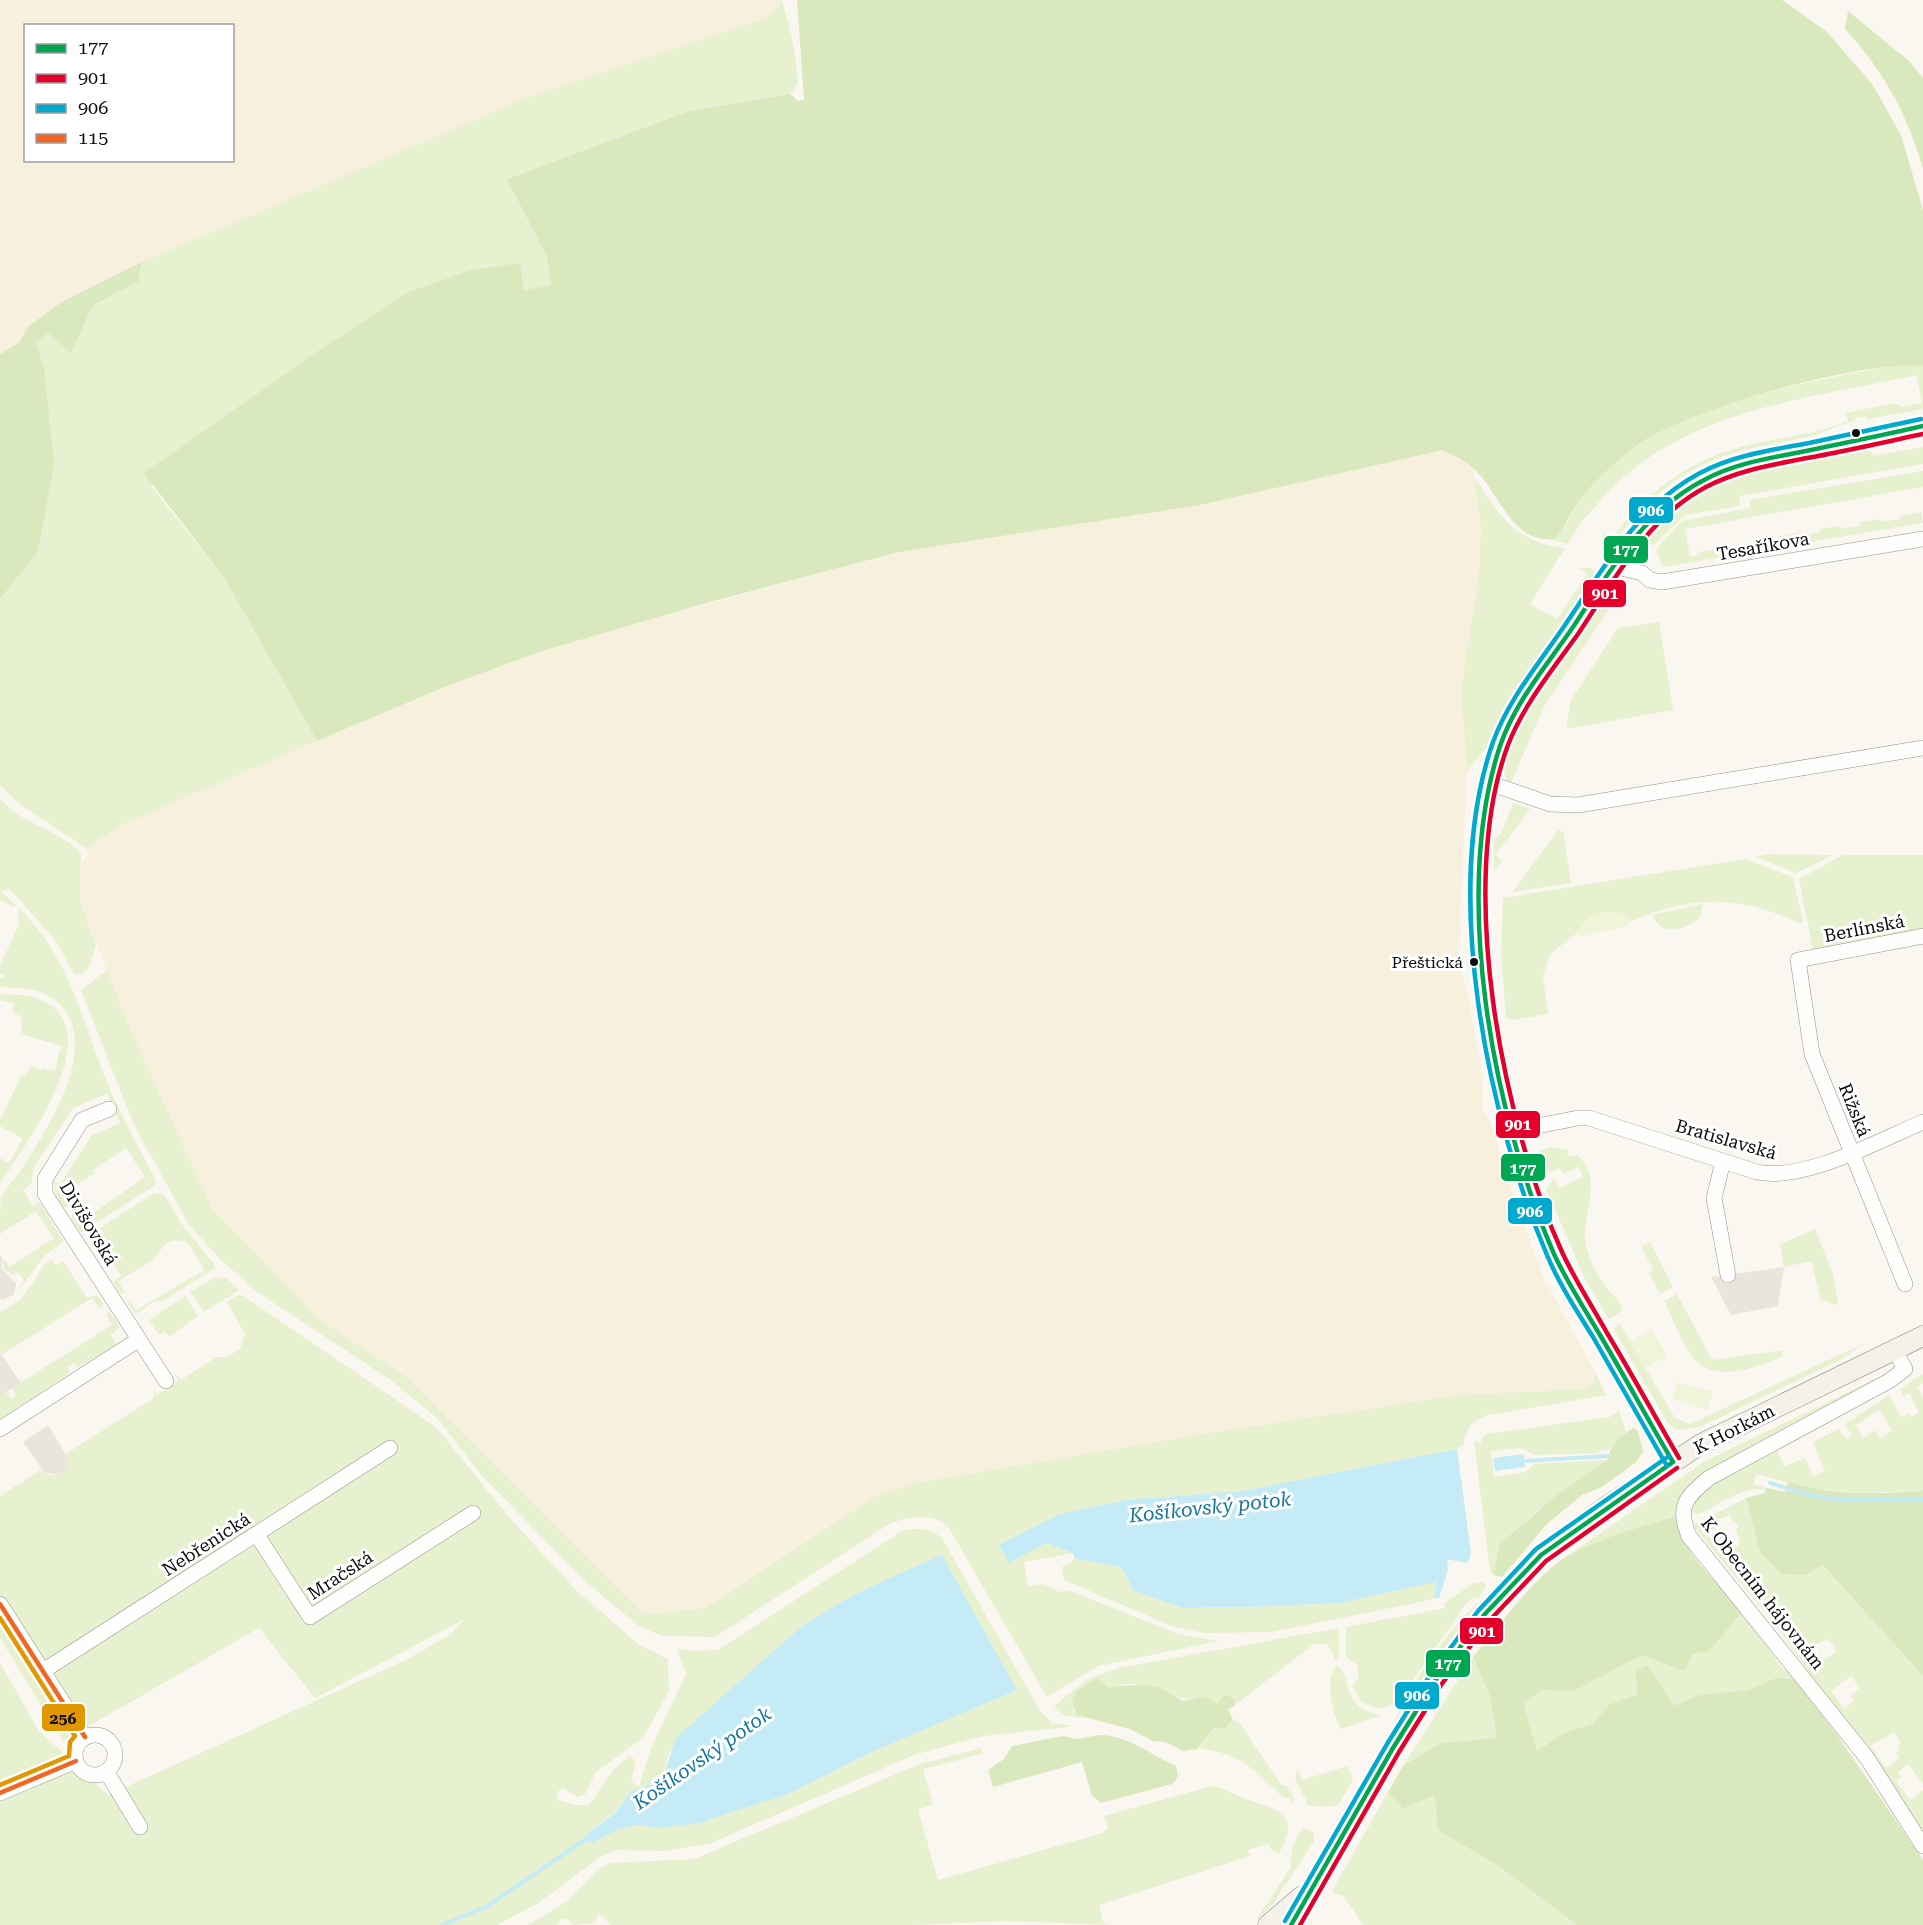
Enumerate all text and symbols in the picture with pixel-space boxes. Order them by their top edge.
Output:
legend [24,24,234,162]
text: 177 [78,37,108,58]
text: 901 [78,67,108,88]
text: 906 [78,97,108,118]
text: 115 [78,127,108,148]
unlabelled marker [1850,427,1862,439]
line badge: 906 [1628,496,1674,524]
text: 906 [1638,501,1664,520]
street label: Tesaříkova [1715,528,1811,564]
line badge: 177 [1603,535,1649,564]
text: 177 [1613,540,1639,559]
line badge: 901 [1582,579,1627,608]
text: 901 [1592,584,1618,603]
street label: Berlínská [1822,910,1906,946]
place label: Přeštická [1392,953,1463,972]
marker: Přeštická [1468,956,1480,968]
street label: Rižská [1835,1080,1875,1140]
line badge: 901 [1495,1110,1541,1139]
text: 901 [1505,1115,1531,1134]
street label: Bratislavská [1673,1115,1779,1164]
line badge: 177 [1500,1153,1546,1182]
text: 177 [1510,1159,1536,1178]
street label: Divišovská [56,1177,122,1269]
line badge: 906 [1507,1197,1553,1225]
text: 906 [1517,1202,1543,1221]
street label: K Horkám [1690,1400,1778,1458]
water label: Košíkovský potok [1127,1487,1292,1528]
street label: Nebřenická [158,1508,254,1580]
street label: K Obecním hájovnám [1697,1513,1829,1673]
street label: Mračská [304,1546,377,1604]
line badge: 901 [1459,1617,1504,1645]
text: 901 [1469,1622,1495,1641]
line badge: 177 [1425,1649,1471,1678]
text: 177 [1435,1654,1461,1673]
line badge: 906 [1394,1681,1440,1710]
text: 906 [1404,1686,1430,1705]
water label: Košíkovský potok [628,1701,776,1815]
line badge: 256 [41,1703,86,1732]
text: 256 [50,1709,76,1728]

